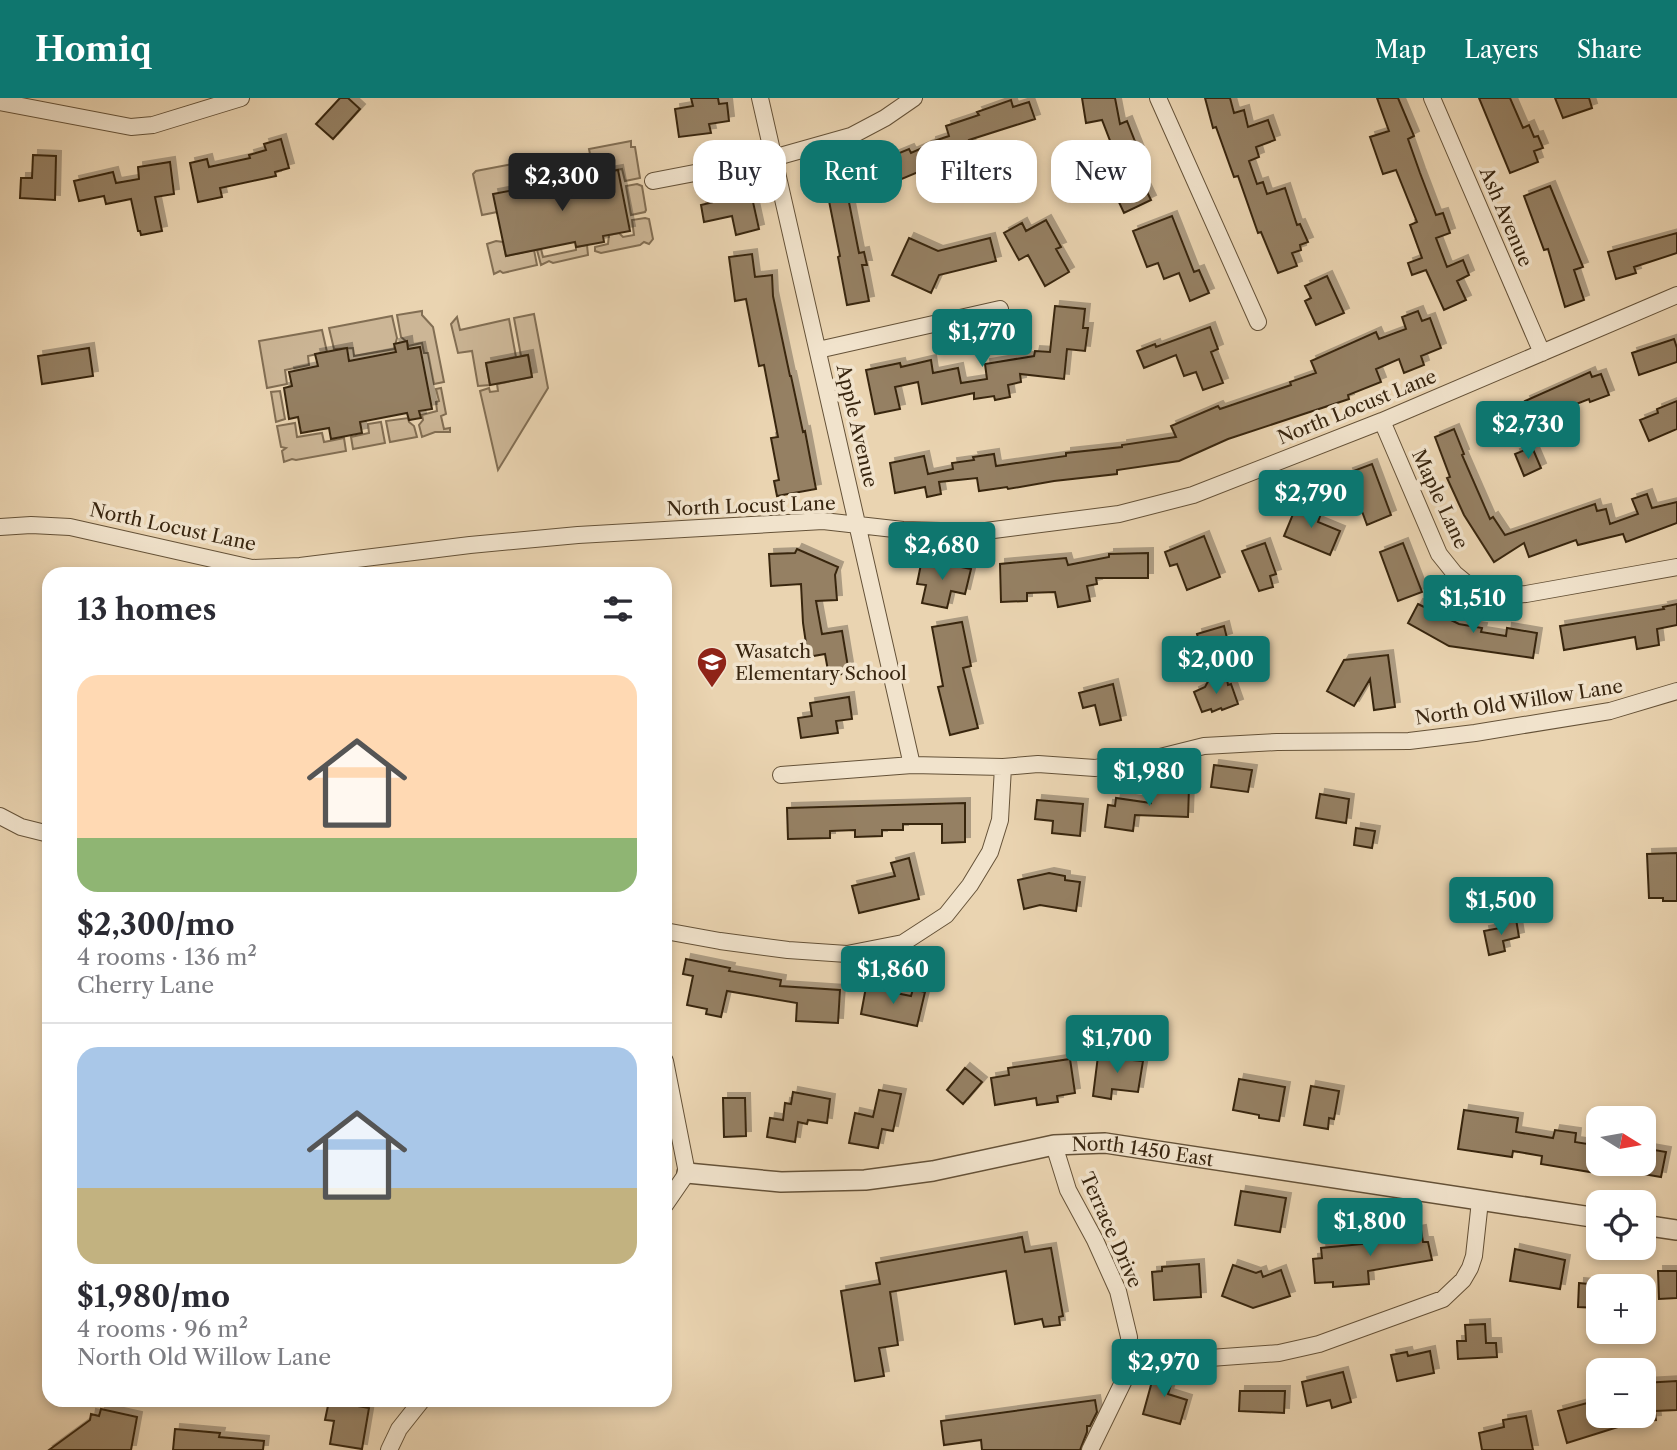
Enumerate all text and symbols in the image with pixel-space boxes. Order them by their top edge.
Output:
text: Homiq [35,29,152,70]
text: Map [1375,35,1426,64]
text: Layers [1464,35,1539,64]
text: Share [1577,35,1642,64]
chip: Buy [693,140,786,203]
chip: Rent [800,140,902,203]
chip: Filters [916,140,1037,203]
chip: New [1051,140,1151,203]
pin: $2,300 [505,153,619,213]
text: $2,300 [524,162,600,190]
street label: Ash Avenue [1474,163,1537,270]
pin: $1,770 [925,310,1039,369]
text: $1,770 [948,318,1016,346]
street label: Apple Avenue [831,361,882,490]
street label: North Locust Lane [1274,365,1440,449]
pin: $2,730 [1471,402,1585,461]
text: $2,730 [1492,410,1564,438]
street label: Maple Lane [1407,446,1473,552]
pin: $2,790 [1254,470,1368,530]
text: $2,790 [1275,479,1347,507]
street label: North Locust Lane [666,492,836,520]
street label: North Locust Lane [88,498,258,556]
pin: $2,680 [885,522,999,582]
text: $2,680 [904,531,980,559]
pin: $1,510 [1416,575,1530,635]
text: $1,510 [1439,584,1507,612]
icon: filters [599,590,637,628]
text: 13 homes [77,591,216,628]
pin: $2,000 [1159,636,1273,696]
place label: Wasatch Elementary School [734,640,907,685]
school or university icon: Wasatch Elementary School [695,645,729,689]
text: $2,000 [1178,645,1254,673]
street label: North Old Willow Lane [1414,674,1624,730]
icon: home [294,720,420,846]
pin: $1,980 [1092,748,1206,808]
text: $1,980 [1113,757,1185,785]
pin: $1,500 [1444,878,1558,937]
text: $1,500 [1465,886,1537,914]
text: $2,300/mo [77,906,235,943]
text: 4 rooms · 136 m² [77,943,257,971]
pin: $1,860 [836,946,950,1006]
text: $1,860 [857,955,929,983]
text: Cherry Lane [77,971,214,999]
pin: $1,700 [1060,1016,1174,1075]
text: $1,700 [1082,1024,1152,1052]
icon: home [294,1092,420,1218]
north arrow [1586,1106,1656,1176]
map controls [1586,1106,1656,1428]
street label: North 1450 East [1071,1131,1215,1171]
street label: Terrace Drive [1075,1169,1147,1291]
button: locate [1586,1190,1656,1260]
pin: $1,800 [1313,1198,1427,1258]
text: $1,800 [1334,1207,1406,1235]
button: + [1586,1274,1656,1344]
text: $1,980/mo [77,1278,230,1315]
text: 4 rooms · 96 m² [77,1315,248,1343]
pin: $2,970 [1107,1340,1221,1399]
text: North Old Willow Lane [77,1343,331,1371]
text: $2,970 [1128,1348,1200,1376]
button: − [1586,1358,1656,1428]

